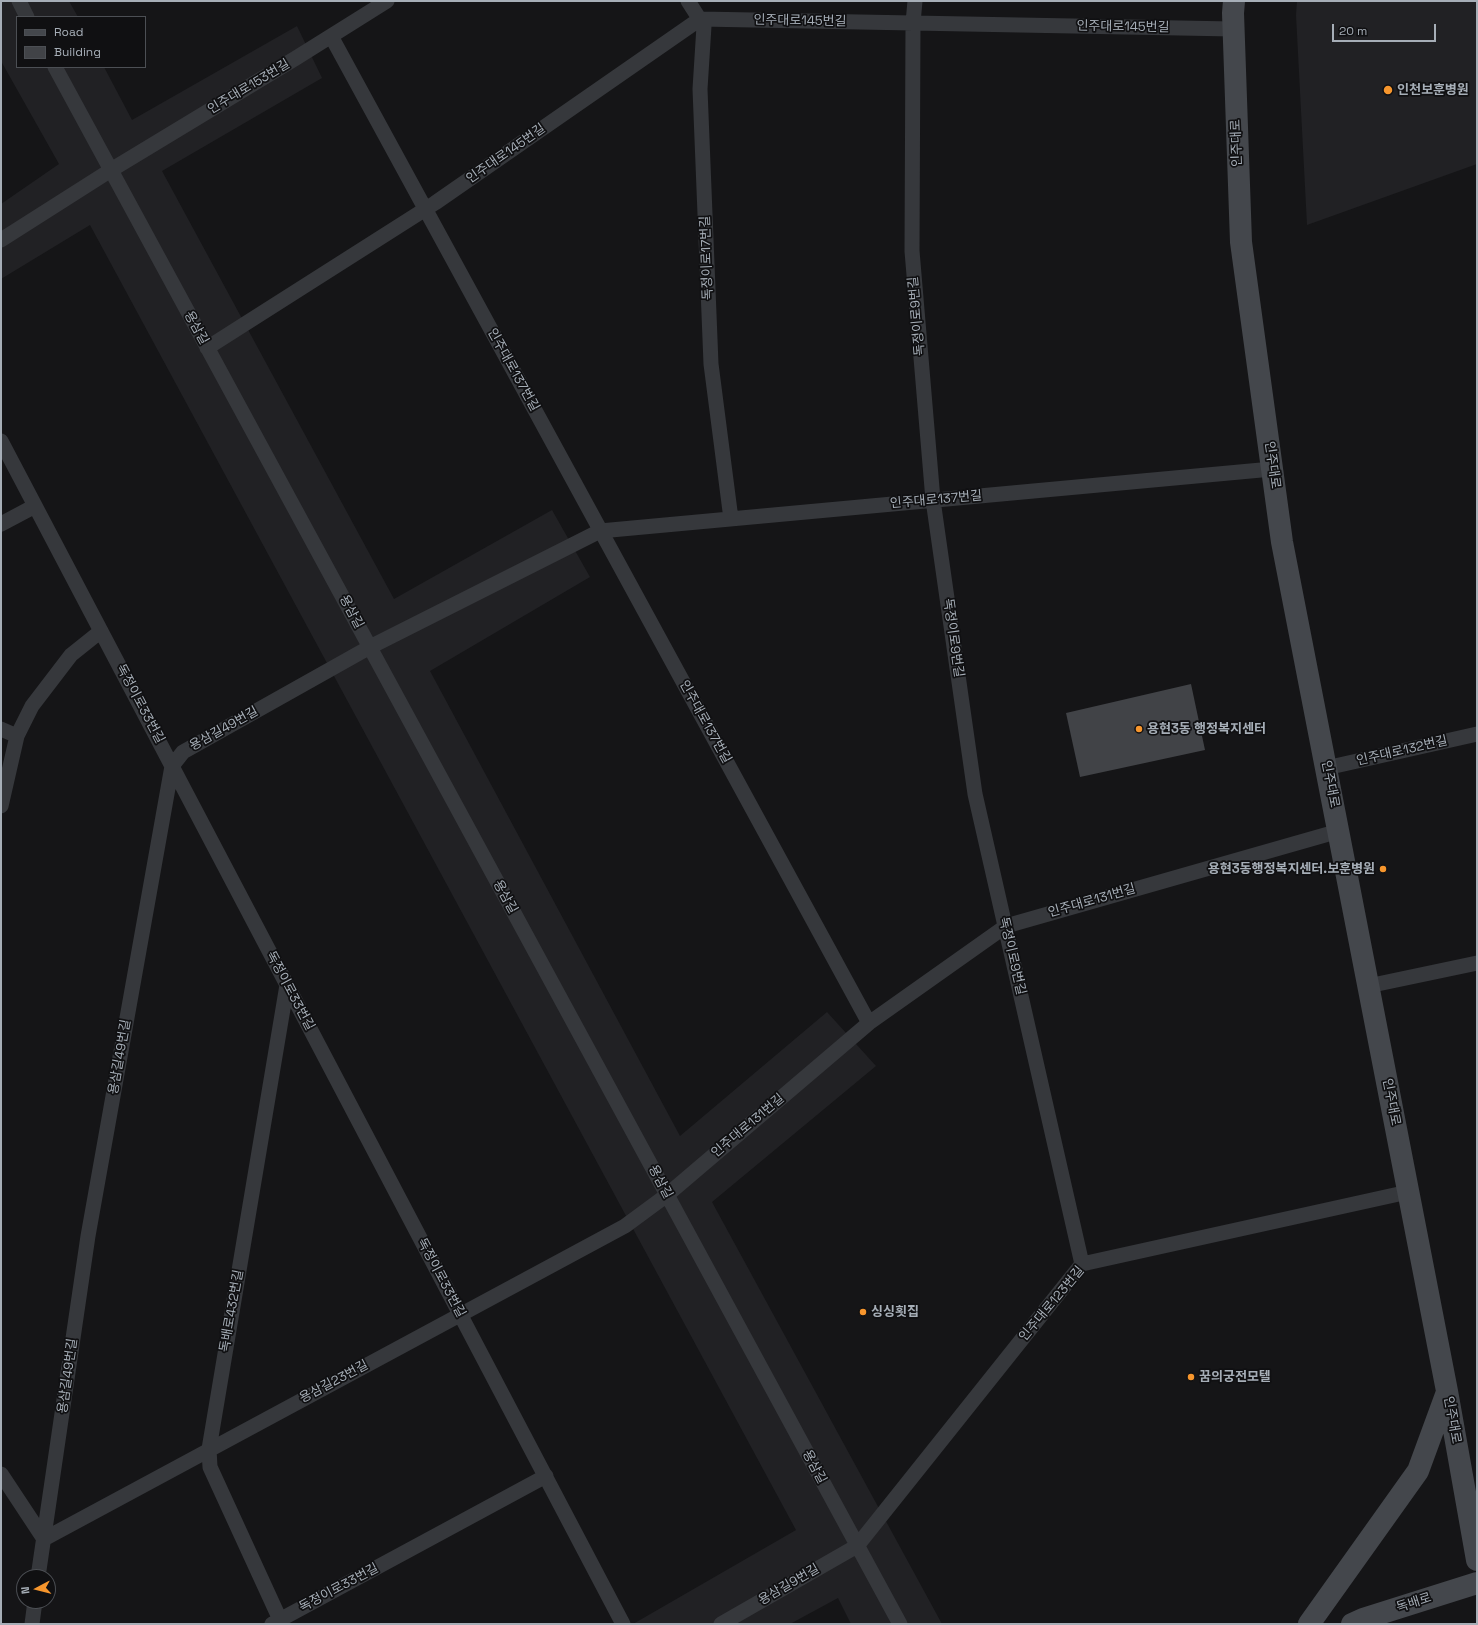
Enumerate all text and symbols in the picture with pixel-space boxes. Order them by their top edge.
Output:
street label: 인주대로145번길 [753,12,847,30]
legend [16,16,146,68]
scale bar [1334,16,1438,42]
street label: 인주대로145번길 [1076,18,1170,36]
text: 20 m [1339,23,1367,39]
text: Road [54,24,83,40]
text: Building [54,44,101,60]
street label: 인주대로153번길 [205,56,293,118]
place label: 인천보훈병원 [1397,82,1469,98]
marker: 인천보훈병원 [1382,84,1394,96]
street label: 인주대로 [1228,119,1246,167]
street label: 인주대로145번길 [463,121,549,187]
street label: 독정이로17번길 [698,215,716,301]
street label: 독정이로9번길 [906,276,928,356]
street label: 용삼길 [180,309,212,347]
street label: 인주대로137번길 [484,326,542,414]
street label: 인주대로 [1261,440,1283,490]
street label: 인주대로137번길 [889,488,983,512]
street label: 용삼길 [336,592,366,632]
street label: 독정이로9번길 [940,597,966,679]
street label: 독정이로33번길 [113,662,167,746]
street label: 인주대로137번길 [676,678,734,766]
street label: 용삼길49번길 [187,704,261,754]
place label: 용현3동 행정복지센터 [1147,721,1266,737]
marker: 용현3동 행정복지센터 [1134,724,1144,734]
street label: 인주대로132번길 [1355,733,1449,769]
street label: 인주대로 [1318,759,1342,809]
place label: 용현3동행정복지센터.보훈병원 [1208,861,1375,877]
marker: 용현3동행정복지센터.보훈병원 [1378,864,1388,874]
street label: 용삼길 [489,878,521,916]
street label: 인주대로131번길 [1046,881,1138,921]
street label: 독정이로9번길 [995,915,1029,997]
street label: 독정이로33번길 [263,949,317,1033]
street label: 용삼길49번길 [106,1018,134,1096]
street label: 인주대로 [1379,1077,1403,1127]
street label: 인주대로131번길 [708,1091,788,1161]
street label: 용삼길 [645,1162,675,1202]
street label: 독정이로33번길 [414,1236,468,1320]
street label: 인주대로123번길 [1016,1263,1088,1345]
street label: 독배로432번길 [217,1268,247,1354]
place label: 싱싱횟집 [871,1304,919,1320]
marker: 싱싱횟집 [858,1307,868,1317]
street label: 용삼길49번길 [55,1337,81,1415]
street label: 용삼길23번길 [297,1357,371,1407]
place label: 꿈의궁전모텔 [1199,1369,1271,1385]
marker: 꿈의궁전모텔 [1186,1372,1196,1382]
street label: 인주대로 [1440,1395,1464,1445]
street label: 용삼길 [799,1447,829,1487]
street label: 독정이로33번길 [297,1561,381,1615]
street label: 용삼길9번길 [756,1561,822,1609]
north arrow [16,1569,56,1609]
text: N [18,1586,32,1595]
street label: 독배로 [1395,1590,1433,1616]

